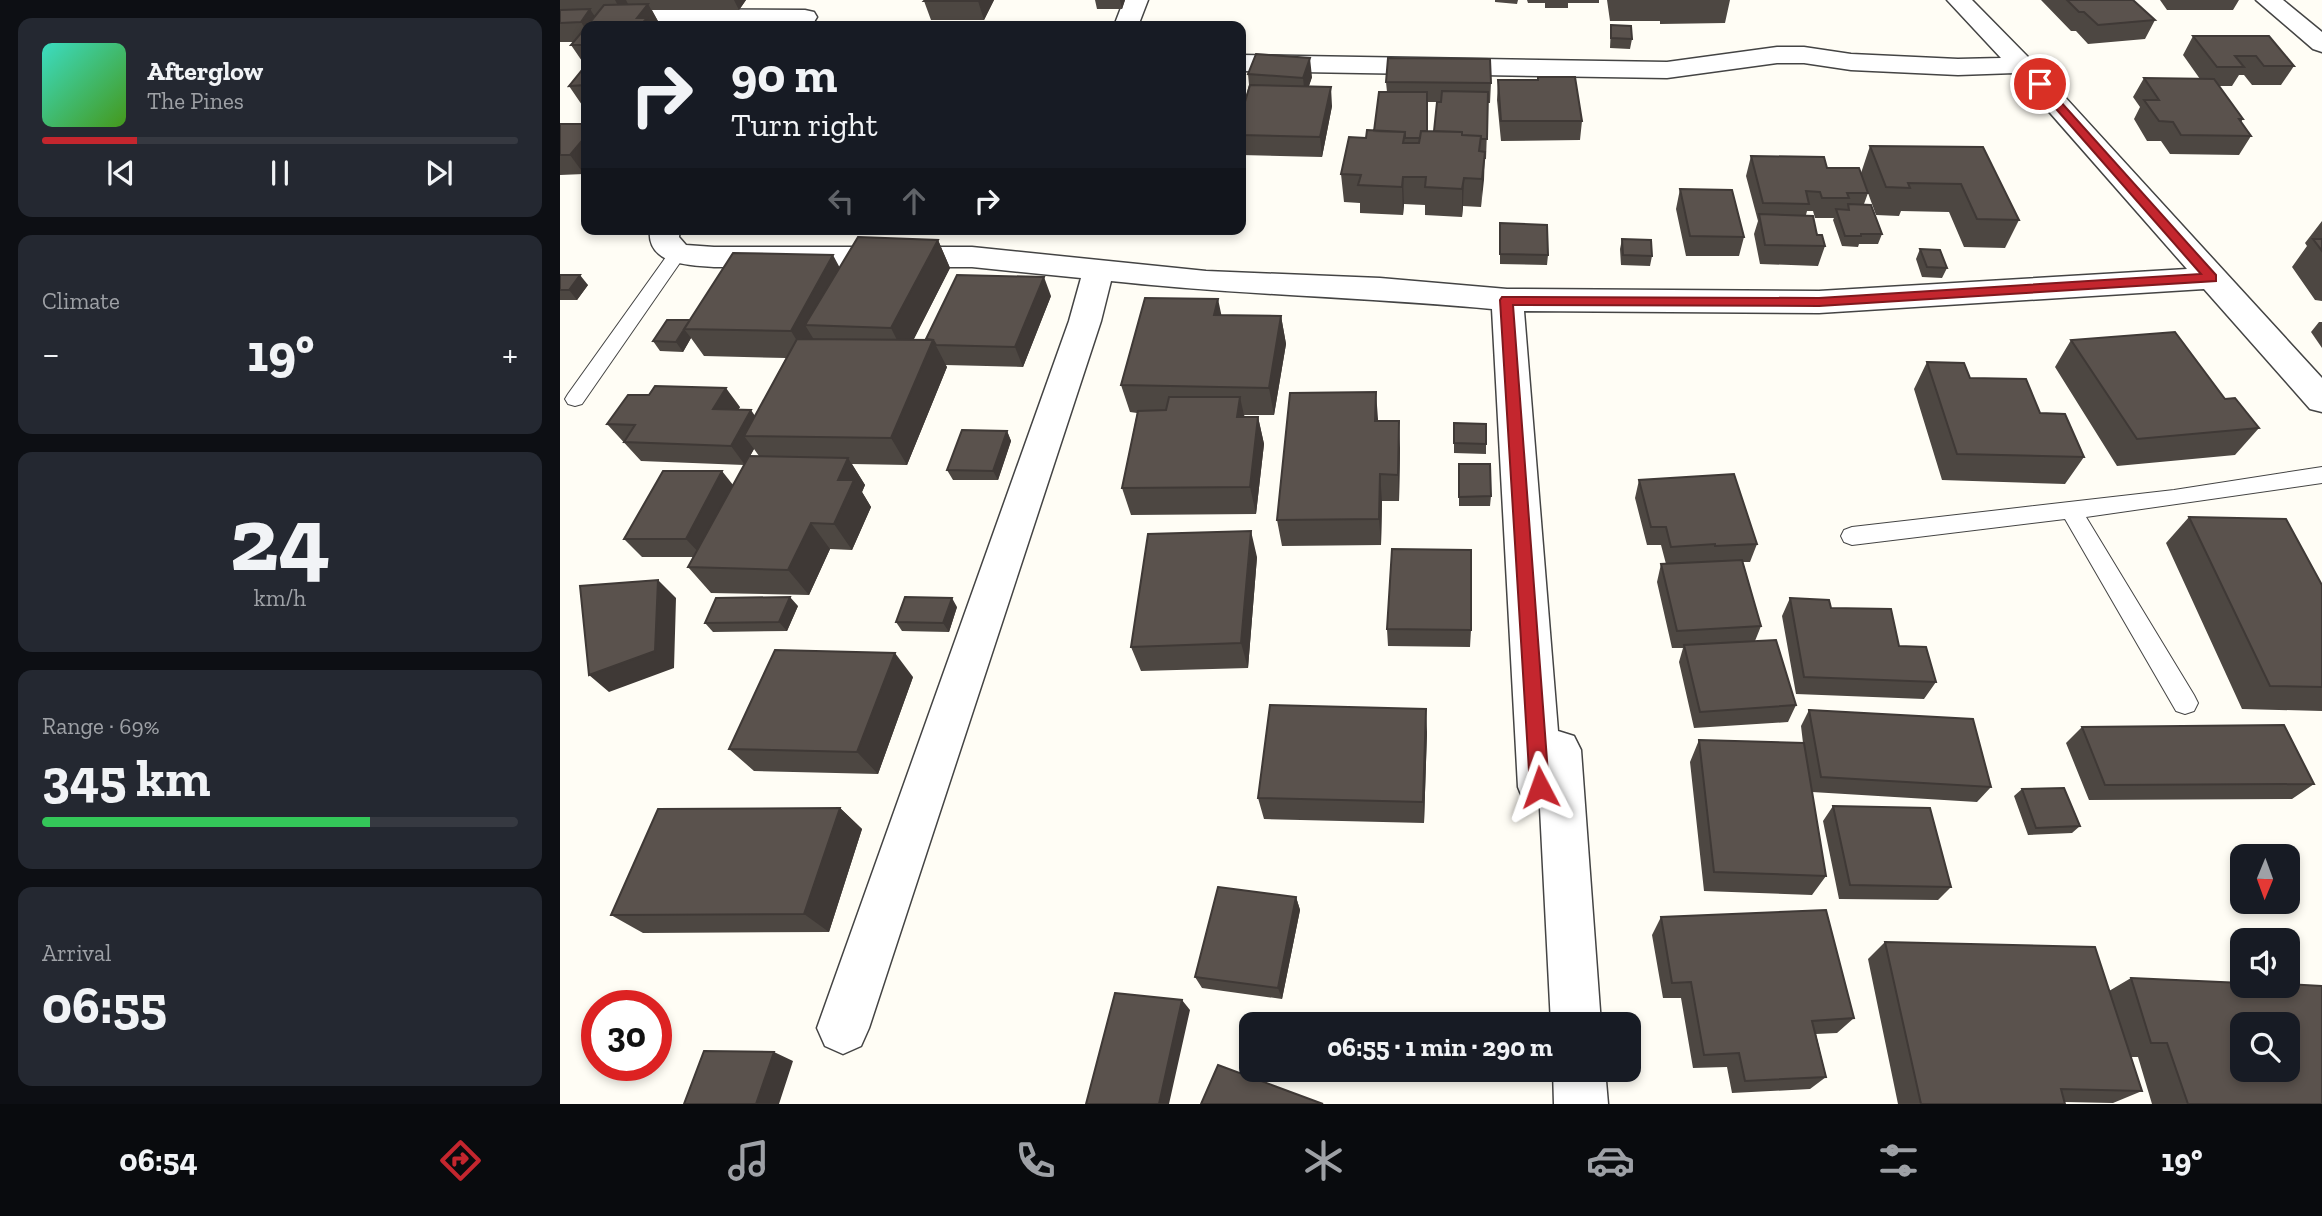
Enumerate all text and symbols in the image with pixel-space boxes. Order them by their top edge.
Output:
text: 90 m [731,46,838,105]
icon: right [616,49,707,140]
pin [2010,54,2070,114]
text: Afterglow [147,55,263,87]
icon: arrive [2021,65,2059,103]
text: The Pines [147,87,244,115]
text: Turn right [731,106,878,144]
icon: previous [102,154,140,192]
icon: pause [261,154,299,192]
icon: next [420,154,458,192]
icon: left [822,182,860,220]
icon: ahead [895,182,933,220]
icon: right [968,182,1006,220]
text: Climate [42,287,120,315]
text: 19° [247,322,314,384]
text: − [42,331,60,377]
text: + [502,331,518,377]
text: 24 [230,484,330,593]
text: km/h [254,584,306,612]
text: Range · 69% [42,712,160,740]
text: 345 km [42,747,211,809]
position arrow [1503,750,1577,824]
north arrow [2230,844,2300,914]
map controls [2230,844,2300,1082]
button: sound [2230,928,2300,998]
text: Arrival [42,939,111,967]
text: 06:55 [42,974,167,1036]
speed limit sign: 30 [581,990,672,1081]
button: search [2230,1012,2300,1082]
text: 06:55 · 1 min · 290 m [1327,1031,1553,1063]
icon: directions [436,1136,485,1185]
icon: music [724,1136,773,1185]
icon: phone [1011,1136,1060,1185]
icon: climate [1299,1136,1348,1185]
icon: car [1586,1136,1635,1185]
icon: filters [1874,1136,1923,1185]
text: 06:54 [119,1141,198,1179]
text: 19° [2161,1141,2203,1179]

